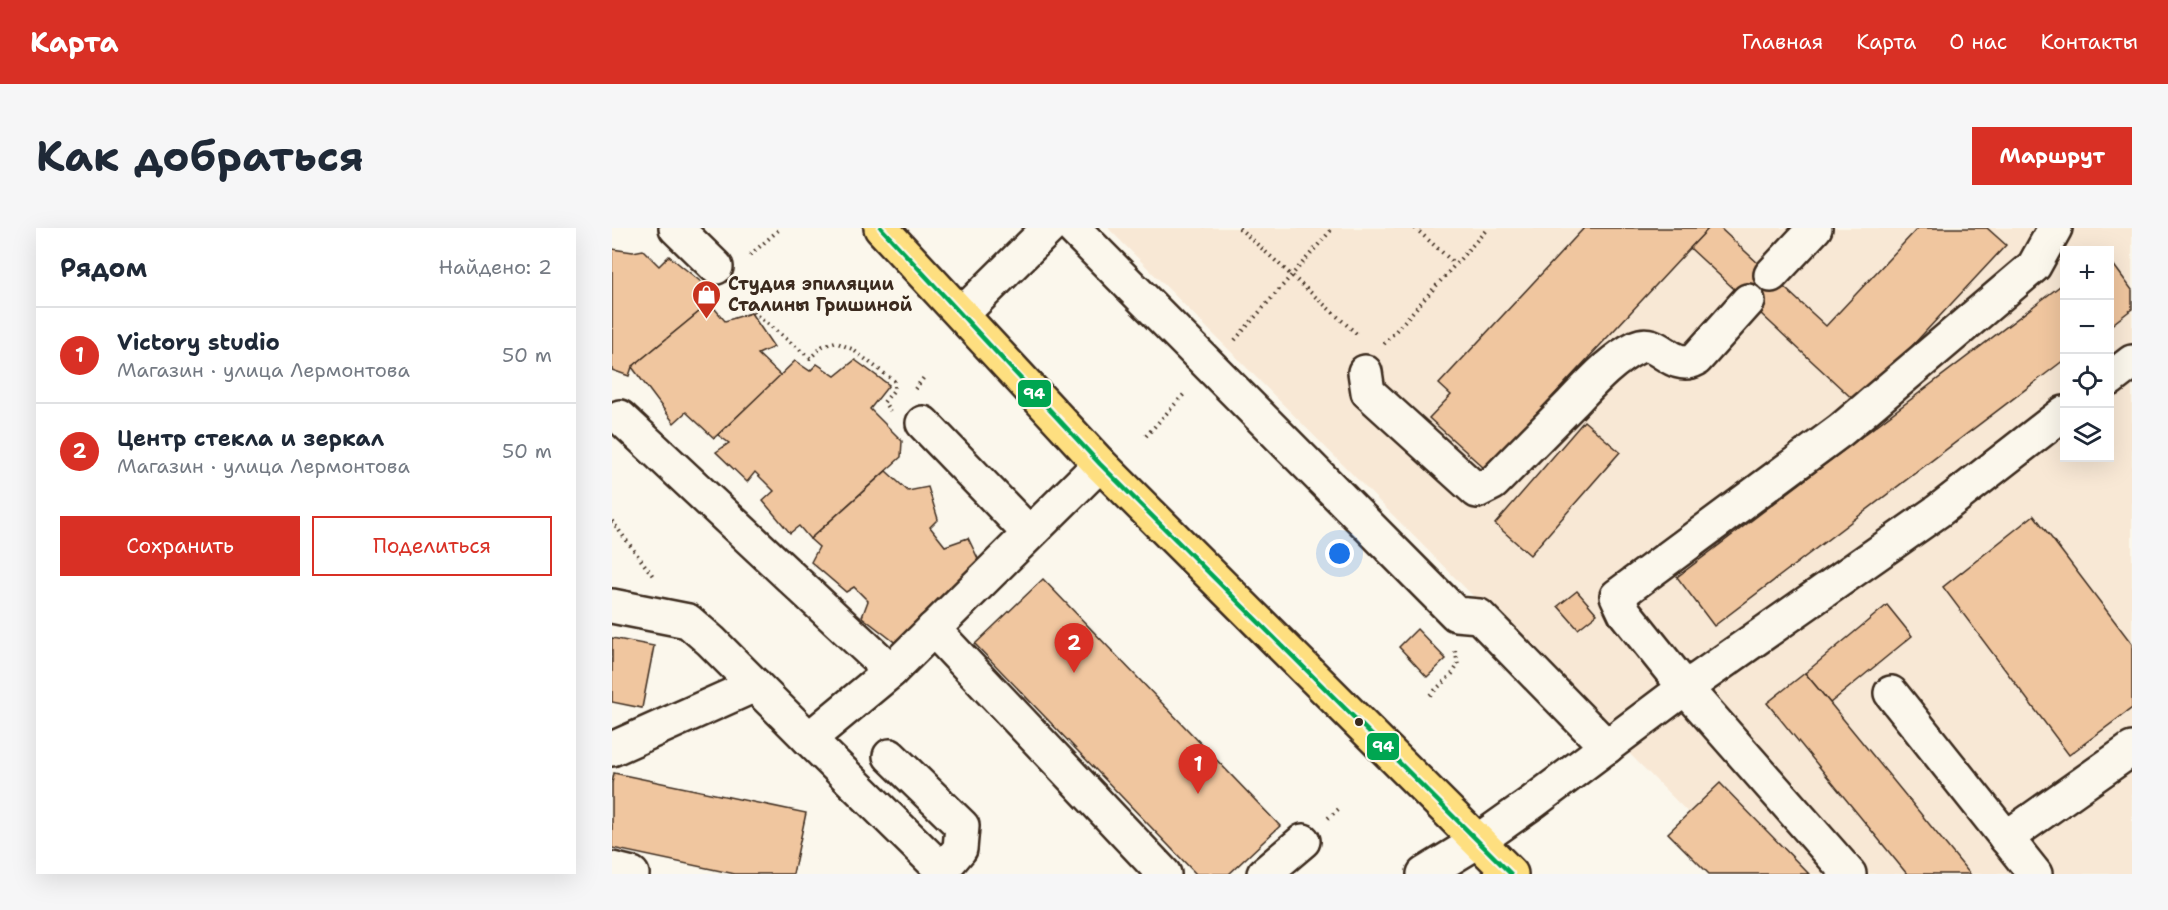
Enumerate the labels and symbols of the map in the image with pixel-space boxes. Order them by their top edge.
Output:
place label: Студия эпиляции Сталины Гришиной [728,272,913,317]
shop icon: Студия эпиляции Сталины Гришиной [691,278,723,320]
line badge: 94 [1017,379,1052,408]
text: 94 [1023,383,1045,404]
your location [1325,539,1354,568]
pin: 2 [1054,624,1094,673]
unlabelled marker [1353,716,1365,728]
line badge: 94 [1366,732,1400,761]
text: 94 [1372,736,1394,757]
pin: 1 [1178,744,1218,794]

